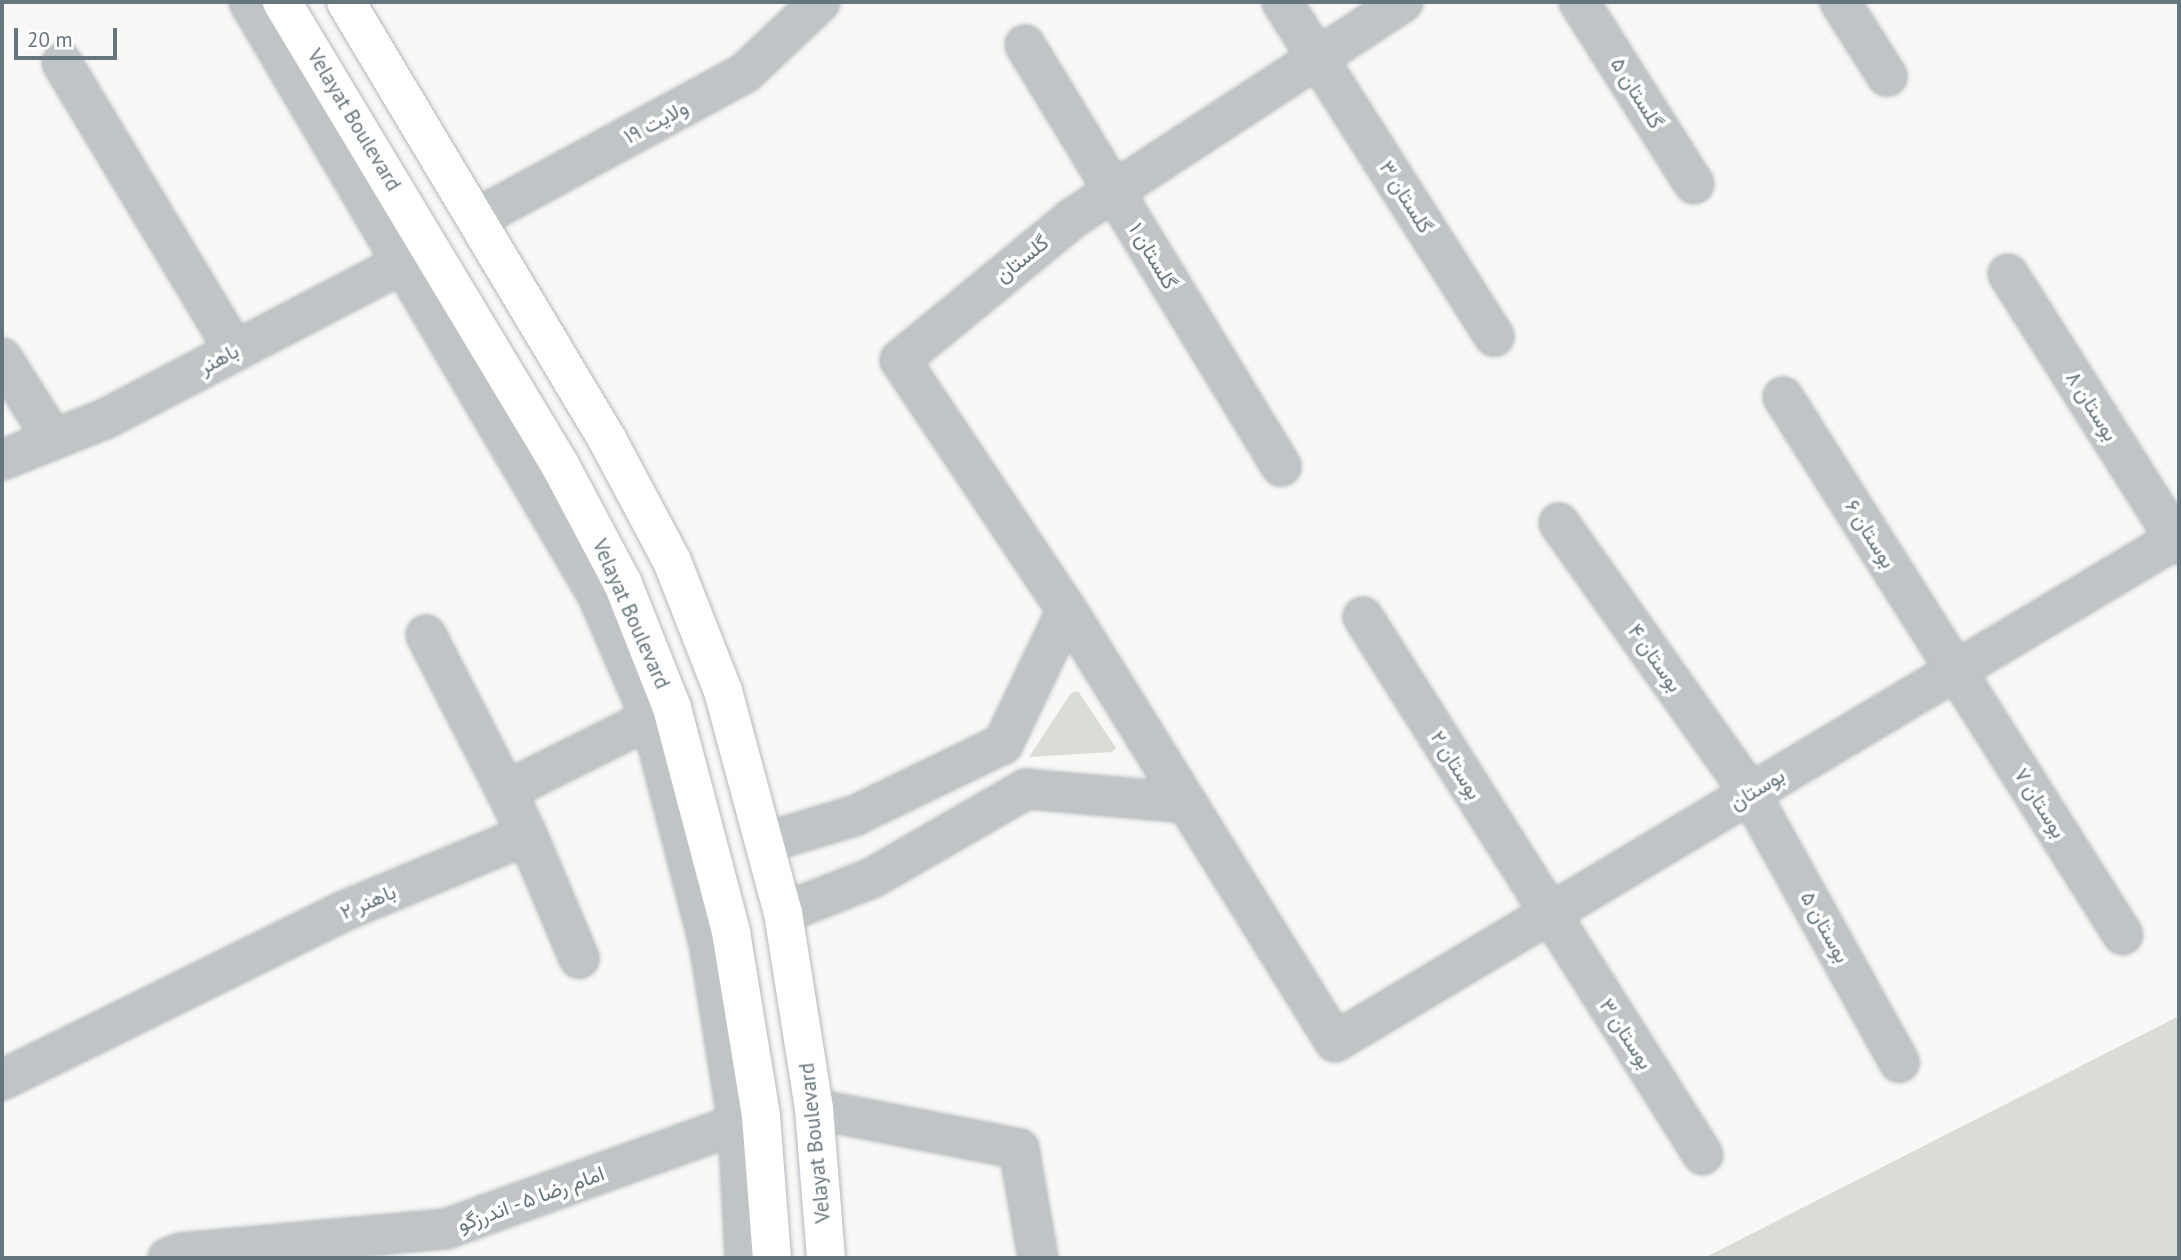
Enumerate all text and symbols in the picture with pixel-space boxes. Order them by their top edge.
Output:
scale bar [18,14,121,58]
text: 20 m [27,26,73,53]
street label: Velayat Boulevard [302,45,406,195]
street label: گلستان ۵ [1605,53,1669,133]
street label: ولایت ۱۹ [620,95,692,149]
street label: گلستان ۳ [1374,156,1438,238]
street label: گلستان ۱ [1123,218,1183,294]
street label: گلستان [990,230,1054,288]
street label: باهنر [195,338,243,380]
street label: بوستان ۸ [2061,366,2123,446]
street label: بوستان ۶ [1839,495,1901,573]
street label: Velayat Boulevard [587,535,675,693]
street label: بوستان ۴ [1622,619,1688,697]
street label: بوستان ۲ [1425,726,1487,804]
street label: بوستان [1725,763,1789,815]
street label: بوستان ۷ [2009,763,2071,843]
street label: باهنر ۲ [336,879,400,925]
street label: بوستان ۵ [1795,887,1855,967]
street label: بوستان ۳ [1594,994,1658,1074]
street label: Velayat Boulevard [794,1062,836,1224]
street label: امام رضا ۵ - اندرزگو [453,1160,609,1238]

